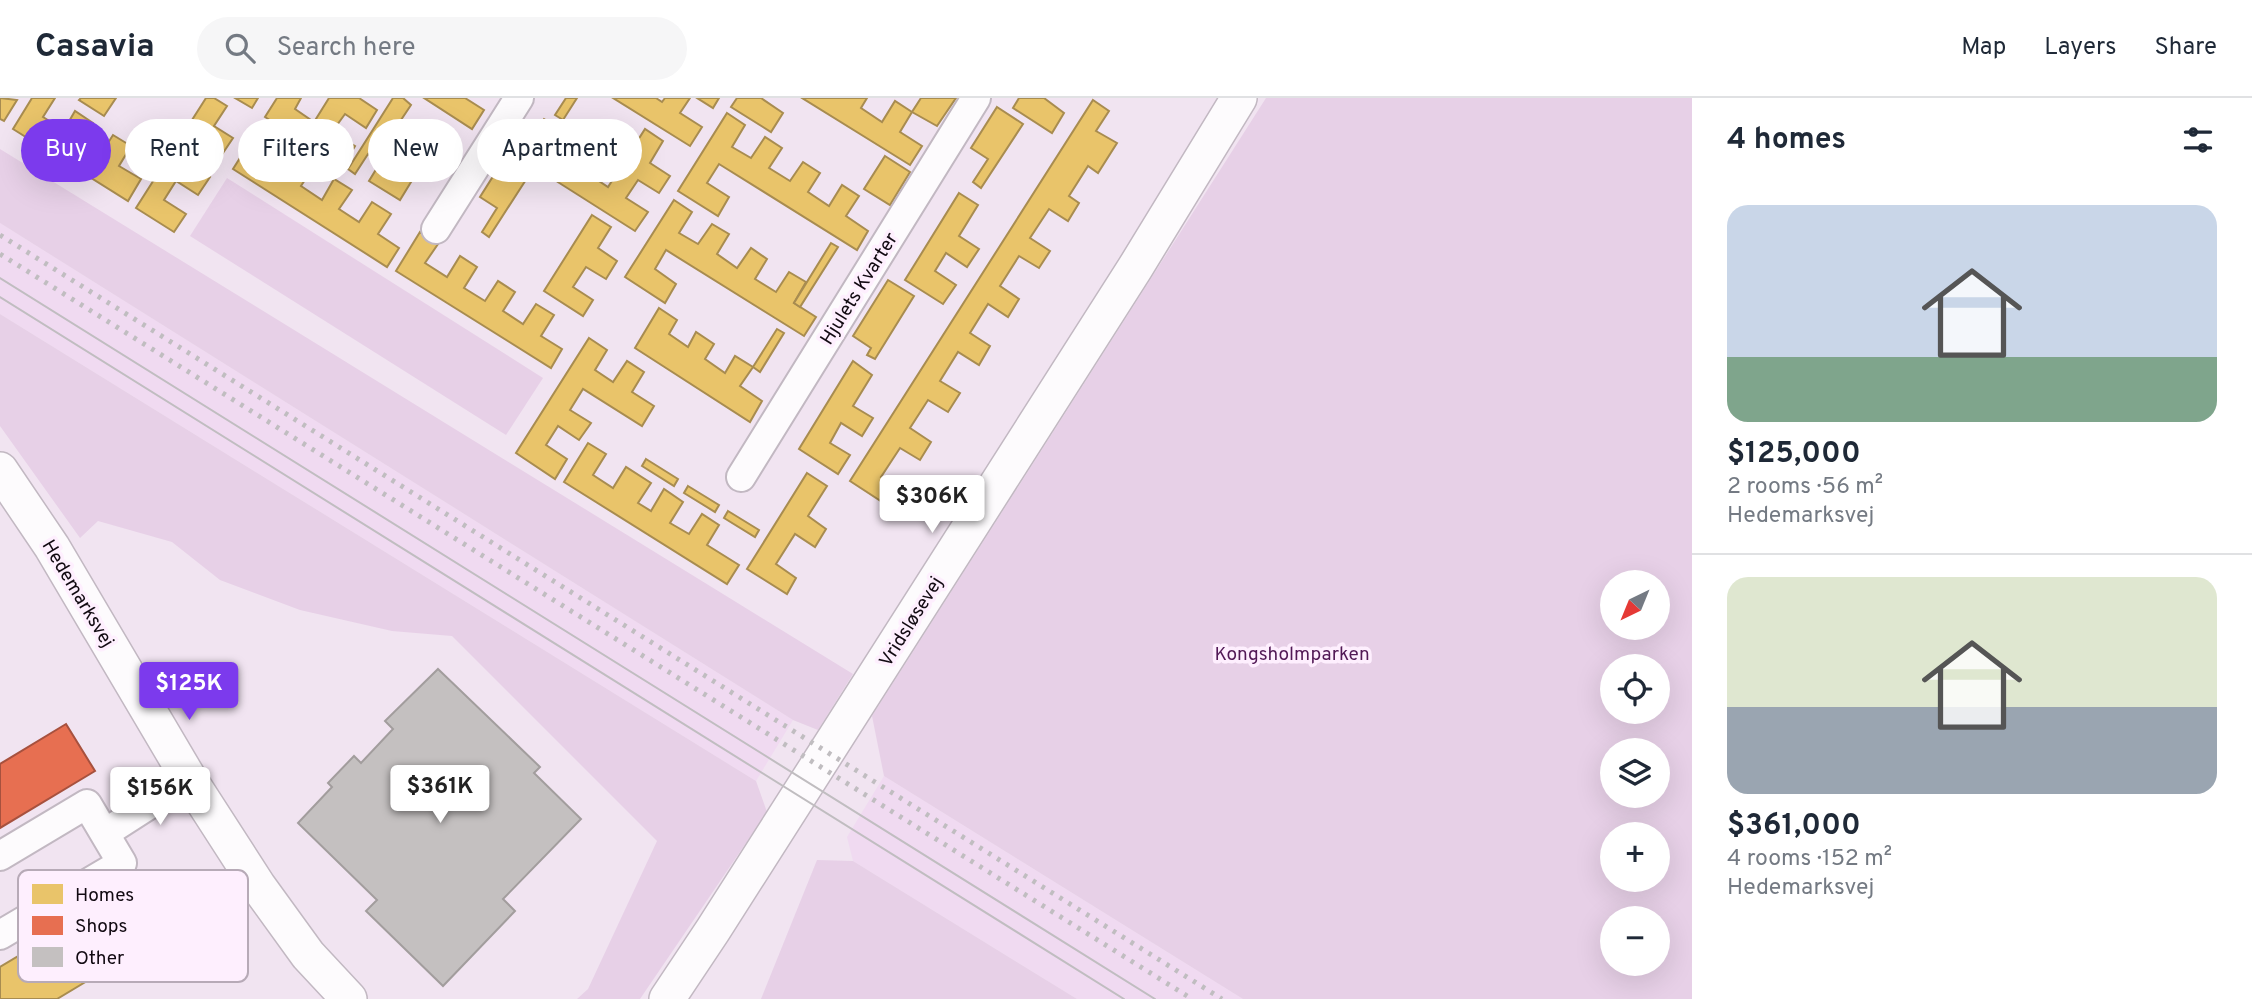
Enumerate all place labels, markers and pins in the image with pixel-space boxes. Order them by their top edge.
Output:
pin: $306K [883,476,981,535]
pin: $125K [140,662,238,722]
pin: $361K [391,766,489,825]
pin: $156K [111,768,209,827]

